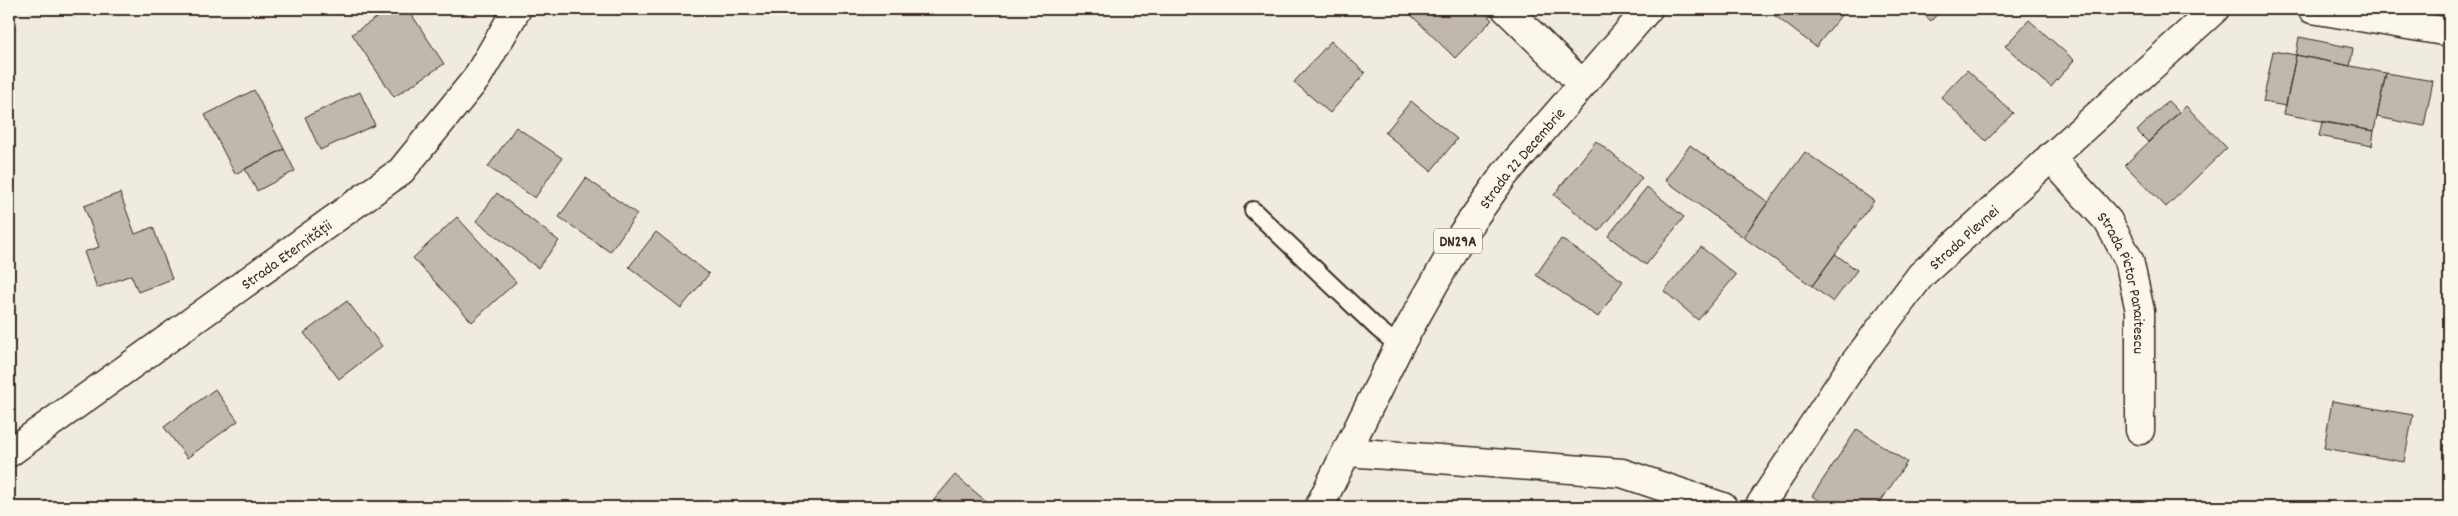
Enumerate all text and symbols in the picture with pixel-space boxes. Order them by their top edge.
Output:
street label: Strada 22 Decembrie [1474,103,1572,214]
street label: Strada Plevnei [1925,201,2005,277]
street label: Strada Pictor Panaitescu [2091,207,2149,354]
street label: Strada Eternității [237,215,338,297]
road number: DN29A [1434,228,1482,254]

